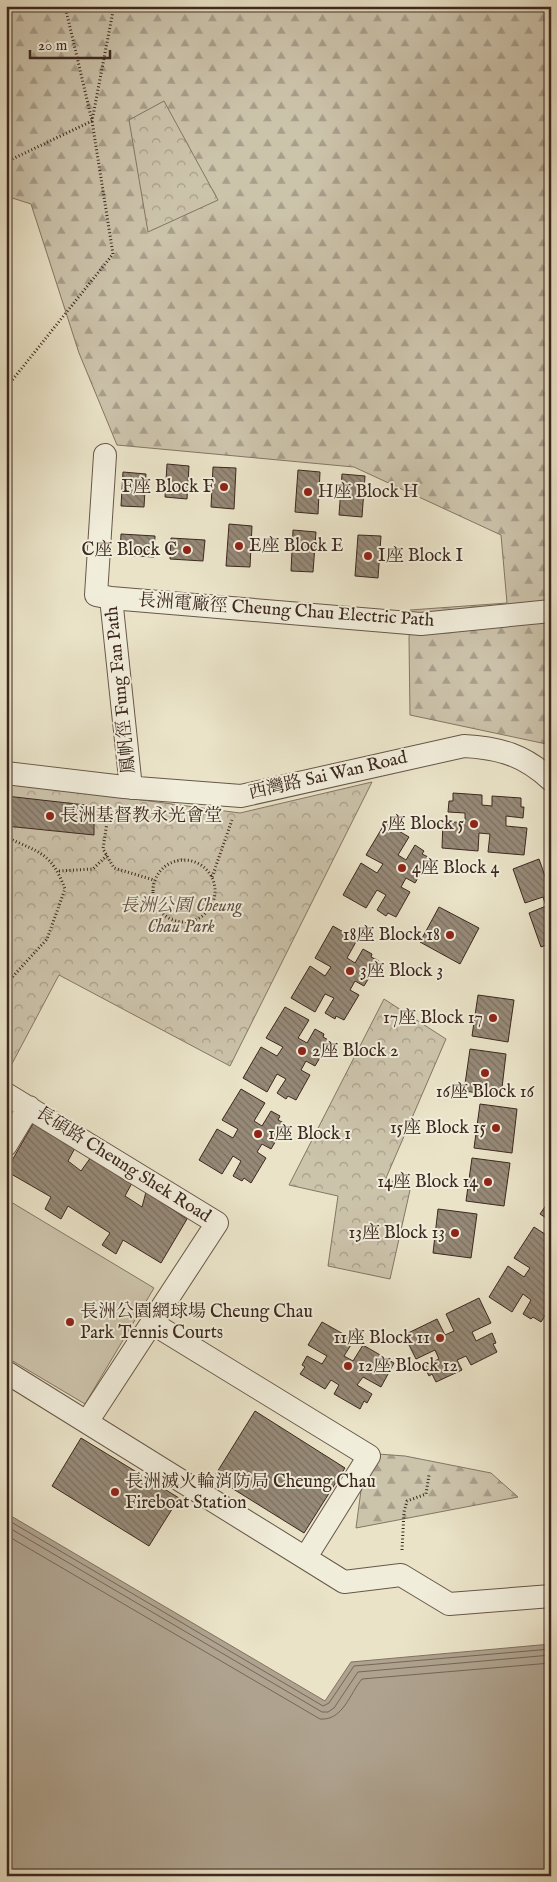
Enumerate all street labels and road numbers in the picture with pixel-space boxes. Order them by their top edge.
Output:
street label: 長洲電廠徑 Cheung Chau Electric Path [137,589,435,633]
street label: 鳳帆徑 Fung Fan Path [101,605,141,775]
street label: 西灣路 Sai Wan Road [247,747,410,805]
street label: 長碩路 Cheung Shek Road [31,1102,215,1229]

